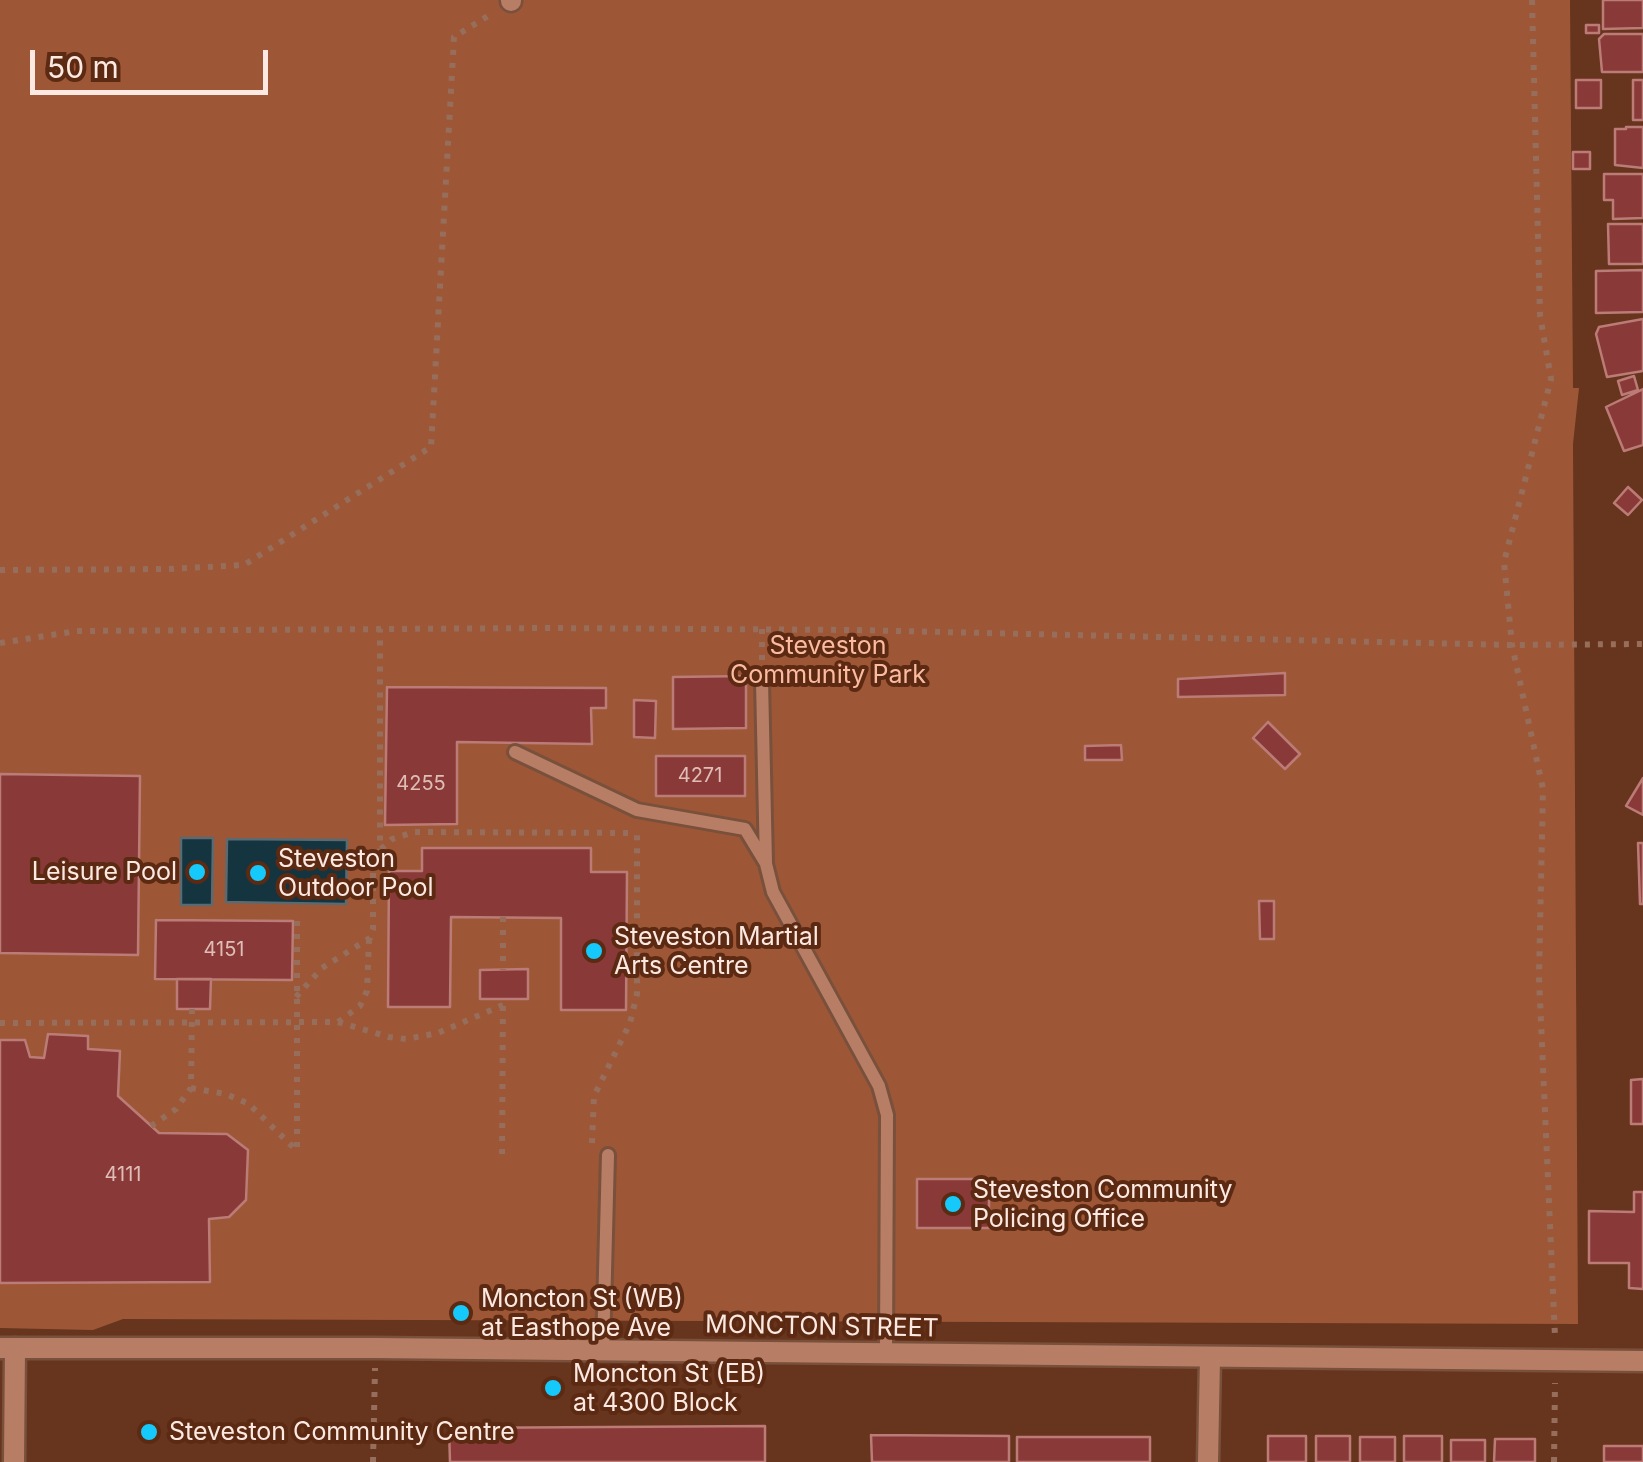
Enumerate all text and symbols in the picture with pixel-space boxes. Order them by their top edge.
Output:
scale bar [35,30,272,92]
text: 50 m [47,49,119,85]
park label: Steveston Community Park [730,631,926,690]
house number: 4271 [678,764,722,788]
house number: 4255 [396,772,446,796]
place label: Steveston Outdoor Pool [278,844,433,903]
place label: Leisure Pool [32,857,177,887]
marker: Leisure Pool [186,861,208,883]
marker: Steveston Outdoor Pool [247,862,269,884]
place label: Steveston Martial Arts Centre [614,922,819,981]
house number: 4151 [204,938,244,962]
marker: Steveston Martial Arts Centre [583,940,605,962]
house number: 4111 [105,1163,141,1187]
place label: Steveston Community Policing Office [973,1175,1232,1234]
marker: Steveston Community Policing Office [942,1193,964,1215]
place label: Moncton St (WB) at Easthope Ave [481,1284,683,1343]
marker: Moncton St (WB) at Easthope Ave [450,1302,472,1324]
street label: MONCTON STREET [705,1310,939,1344]
place label: Moncton St (EB) at 4300 Block [573,1359,765,1418]
marker: Moncton St (EB) at 4300 Block [542,1377,564,1399]
place label: Steveston Community Centre [169,1417,515,1447]
marker: Steveston Community Centre [138,1421,160,1443]

